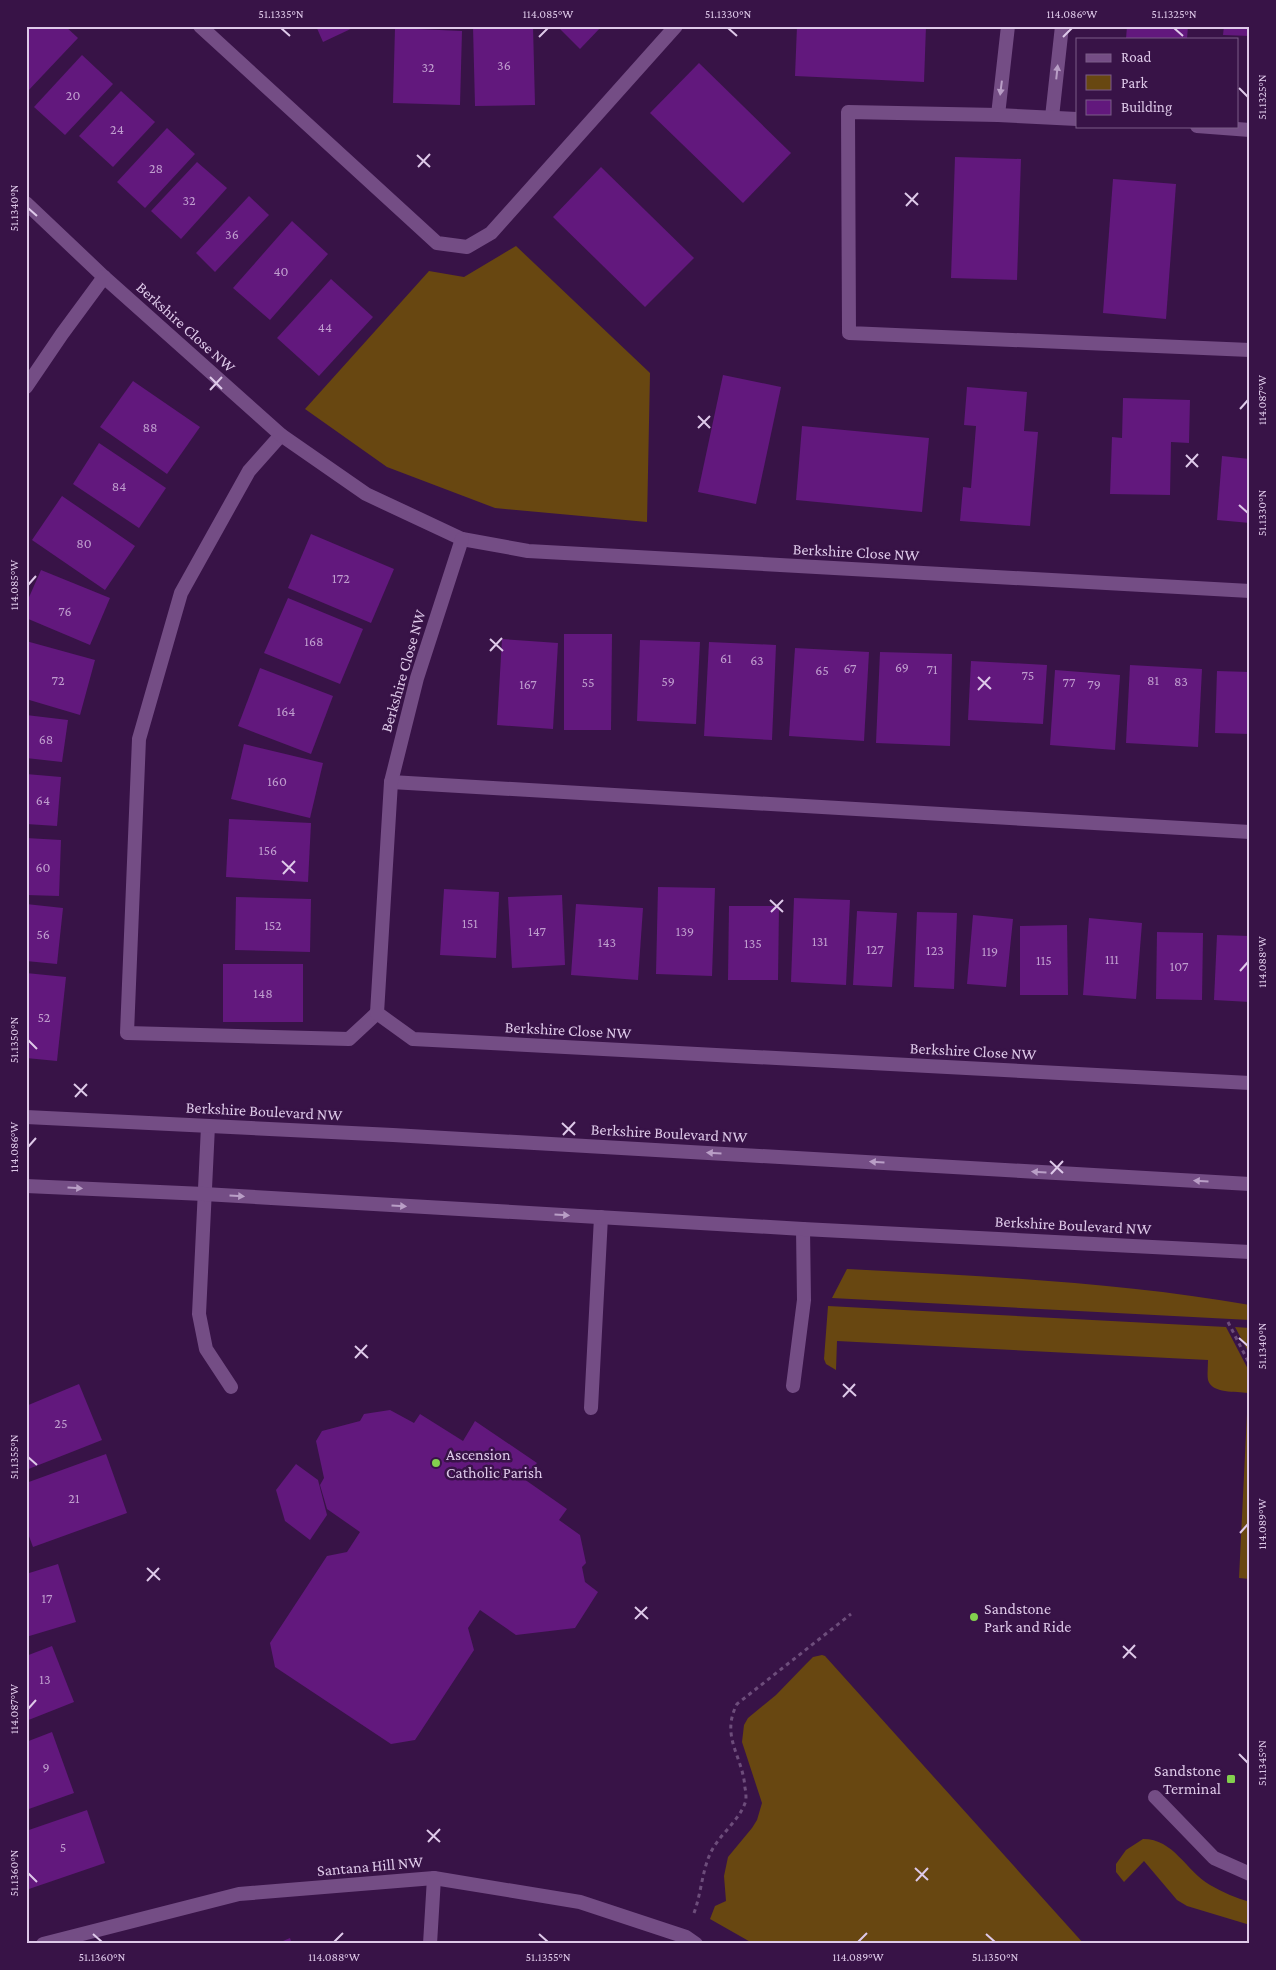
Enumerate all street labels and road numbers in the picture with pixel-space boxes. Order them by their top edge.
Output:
street label: Berkshire Close NW [133,278,239,376]
street label: Berkshire Close NW [792,540,920,564]
street label: Berkshire Close NW [377,608,429,734]
street label: Berkshire Close NW [504,1018,632,1042]
street label: Berkshire Close NW [909,1039,1037,1063]
street label: Berkshire Boulevard NW [185,1098,343,1124]
street label: Berkshire Boulevard NW [590,1120,748,1146]
street label: Berkshire Boulevard NW [994,1212,1152,1238]
street label: Santana Hill NW [316,1853,424,1879]

